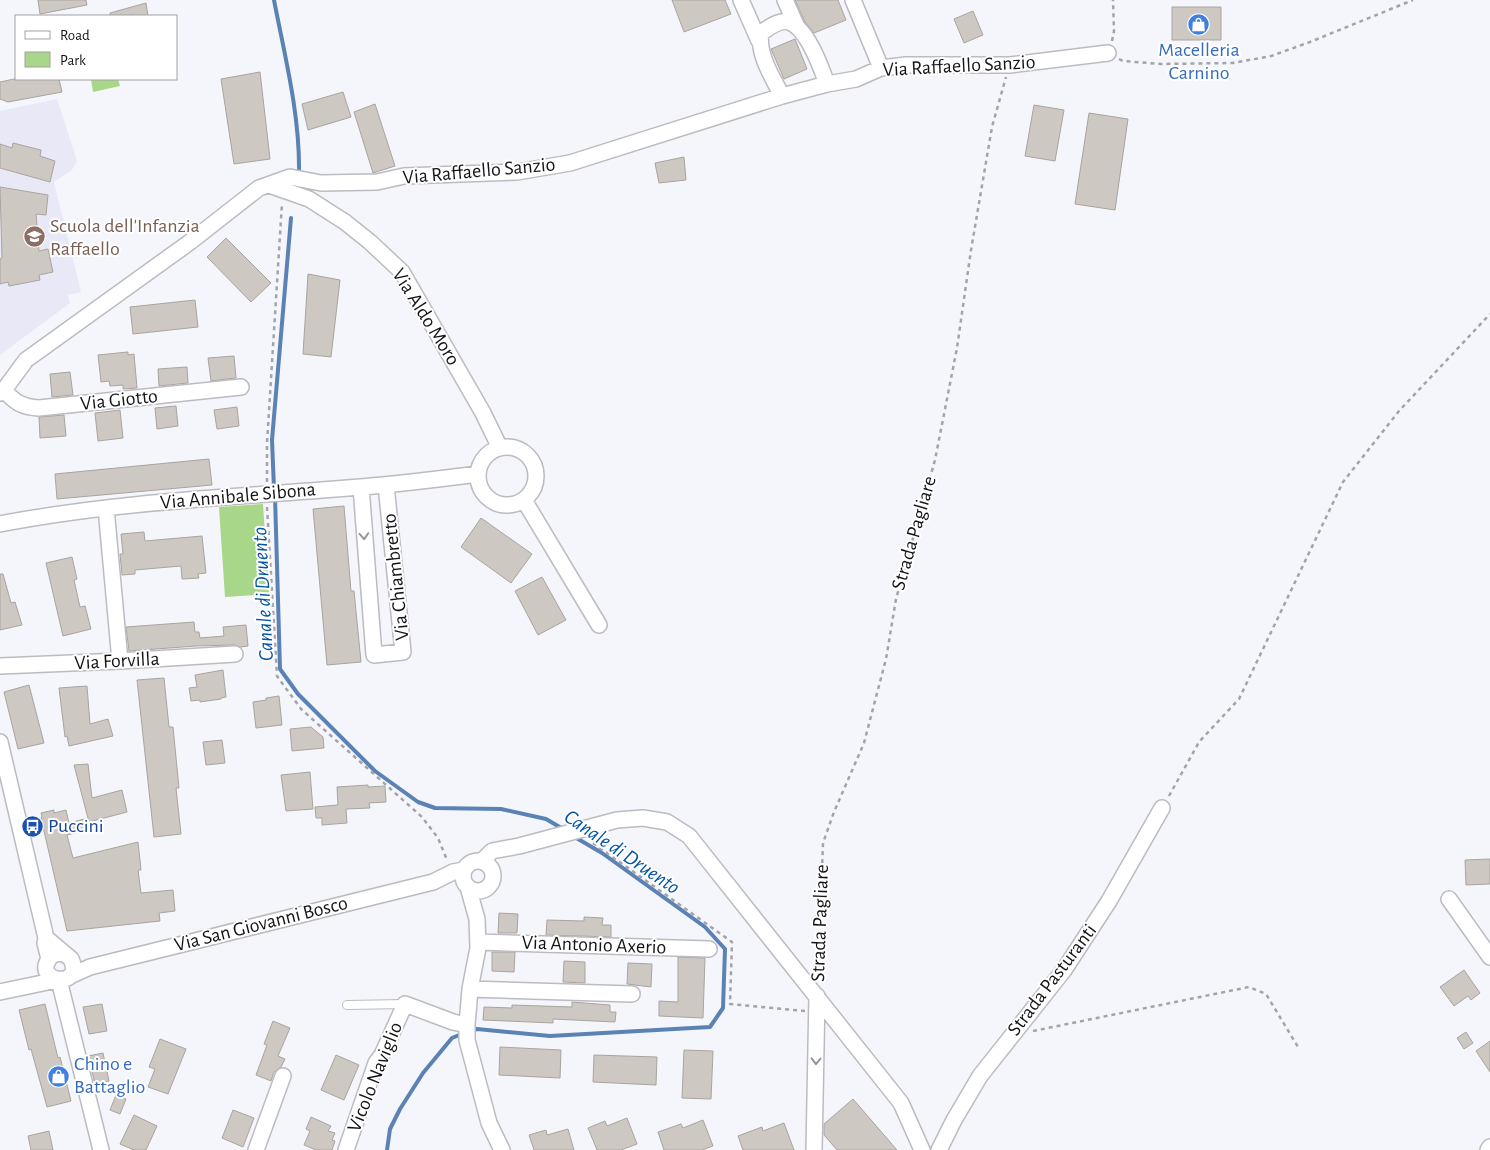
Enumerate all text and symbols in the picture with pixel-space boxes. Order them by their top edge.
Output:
shop icon: Macelleria Carnino [1187,12,1211,36]
legend [15,15,178,80]
text: Road [60,28,90,43]
place label: Macelleria Carnino [1158,40,1240,83]
street label: Via Raffaello Sanzio [882,52,1036,80]
text: Park [60,53,86,68]
street label: Via Raffaello Sanzio [402,154,556,188]
place label: Scuola dell'Infanzia Raffaello [50,216,200,259]
school or university icon: Scuola dell'Infanzia Raffaello [22,225,46,249]
street label: Via Aldo Moro [388,265,464,369]
street label: Via Giotto [79,386,159,414]
street label: Strada Pagliare [888,474,940,592]
street label: Via Annibale Sibona [159,479,317,513]
street label: Via Chiambretto [379,513,413,641]
water label: Canale di Druento [249,526,277,662]
one-way arrow [359,532,370,540]
street label: Via Forvilla [74,649,160,673]
water label: Canale di Druento [560,806,684,898]
bus stop icon: Puccini [20,814,44,838]
place label: Puccini [48,816,104,836]
street label: Strada Pagliare [808,864,832,982]
street label: Via San Giovanni Bosco [172,893,350,955]
street label: Strada Pasturanti [1004,920,1100,1040]
street label: Via Antonio Axerio [521,932,667,958]
street label: Vicolo Naviglio [344,1019,406,1135]
place label: Chino e Battaglio [74,1054,145,1097]
one-way arrow [810,1057,821,1065]
shop icon: Chino e Battaglio [46,1064,70,1088]

